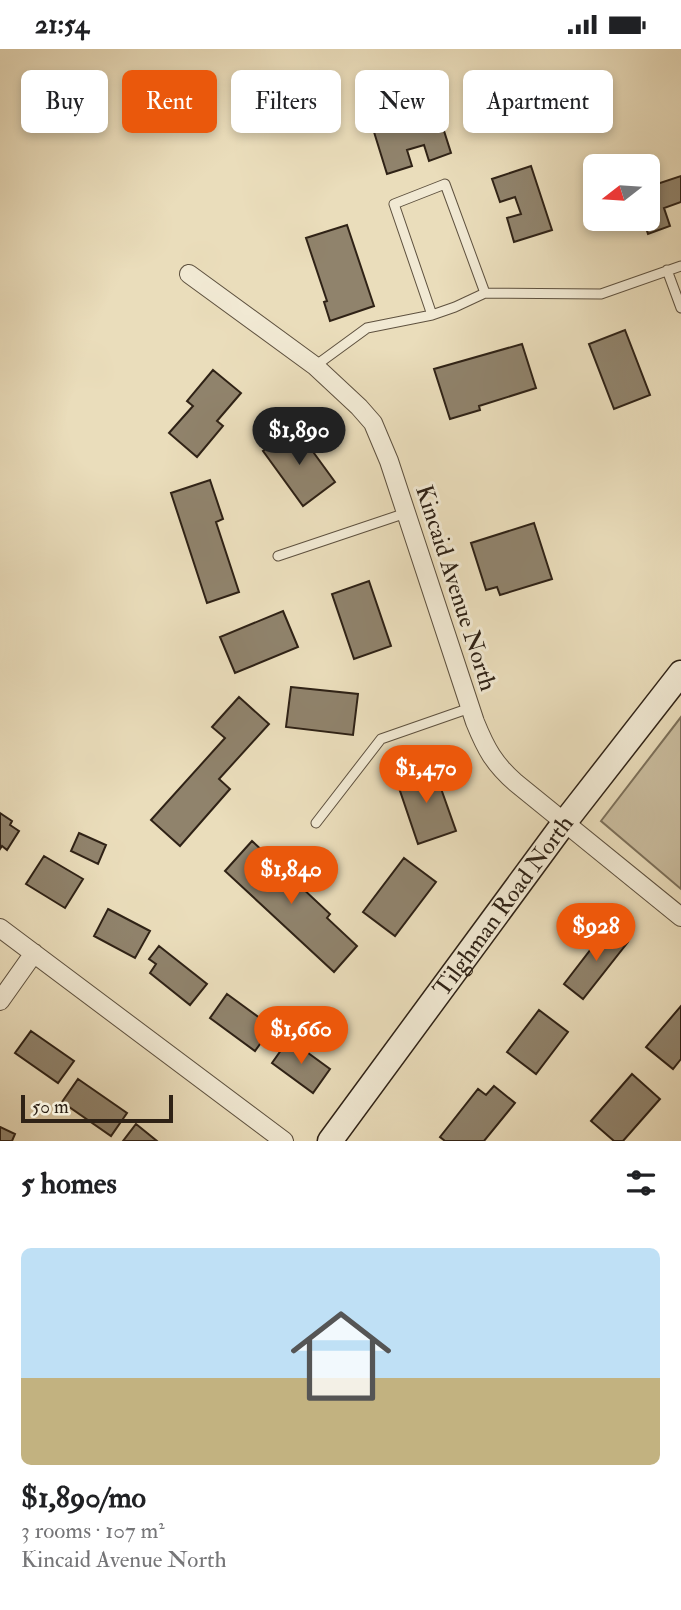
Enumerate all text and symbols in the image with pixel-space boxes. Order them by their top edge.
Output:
text: 21:54 [35,9,89,41]
chip: Buy [21,70,108,133]
chip: Rent [122,70,217,133]
chip: Filters [231,70,341,133]
chip: New [355,70,449,133]
chip: Apartment [463,70,613,133]
north arrow [583,154,660,231]
map controls [583,154,660,231]
pin: $1,890 [242,407,356,467]
text: $1,890 [268,415,330,444]
street label: Kincaid Avenue North [408,481,504,695]
pin: $1,470 [369,745,483,805]
text: $1,470 [395,753,457,782]
street label: Tilghman Road North [426,809,580,1003]
pin: $1,840 [234,847,348,906]
text: $1,840 [260,854,322,883]
pin: $928 [555,904,637,963]
text: $928 [572,911,620,940]
pin: $1,660 [244,1007,358,1066]
text: $1,660 [270,1014,332,1043]
scale bar [21,1092,173,1124]
text: 50 m [32,1095,69,1119]
icon: filters [622,1164,660,1202]
text: 5 homes [21,1165,117,1202]
icon: home [278,1293,404,1419]
text: $1,890/mo [21,1479,146,1516]
text: 3 rooms · 107 m² [21,1516,165,1545]
text: Kincaid Avenue North [21,1545,227,1574]

